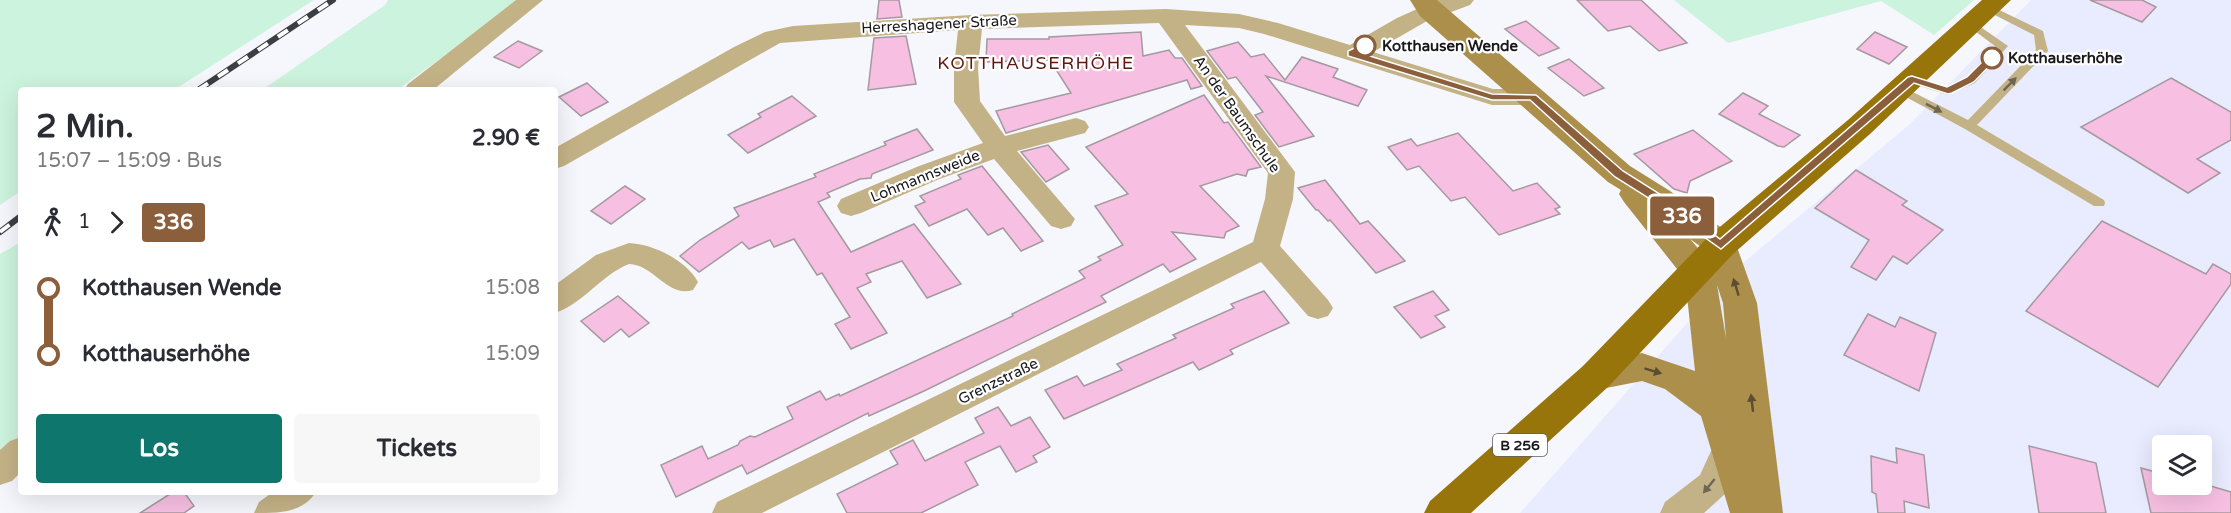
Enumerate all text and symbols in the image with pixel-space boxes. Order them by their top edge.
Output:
street label: Herreshagener Straße [861,11,1017,37]
marker: Kotthausen Wende [1354,35,1376,57]
place label: Kotthausen Wende [1382,37,1519,55]
marker: Kotthauserhöhe [1981,47,2003,69]
place label: Kotthauserhöhe [2008,49,2123,67]
district label: KOTTHAUSERHÖHE [937,52,1135,74]
street label: An der Baumschule [1190,52,1284,176]
one-way arrow [2002,78,2016,92]
one-way arrow [1926,103,1943,113]
text: 2 Min. [36,107,134,146]
text: 2.90 € [472,125,540,151]
street label: Lohmannsweide [868,146,982,206]
text: 15:07 – 15:09 · Bus [36,149,222,173]
line badge: 336 [1648,196,1716,236]
text: 336 [1662,204,1702,229]
icon: walk [36,206,69,239]
icon: forward [100,206,133,239]
text: 1 [78,210,91,234]
text: 336 [154,210,193,235]
text: Kotthausen Wende [82,275,281,301]
text: 15:08 [485,276,540,300]
one-way arrow [1731,278,1740,296]
text: Kotthauserhöhe [82,341,250,367]
text: 15:09 [485,342,540,366]
street label: Grenzstraße [955,354,1041,408]
one-way arrow [1644,367,1662,376]
one-way arrow [1747,393,1757,412]
button: Los [36,414,282,483]
button: Tickets [294,414,540,483]
road number: B 256 [1493,434,1547,456]
map controls [2152,435,2212,495]
button: layers [2152,435,2212,495]
one-way arrow [1703,478,1716,494]

